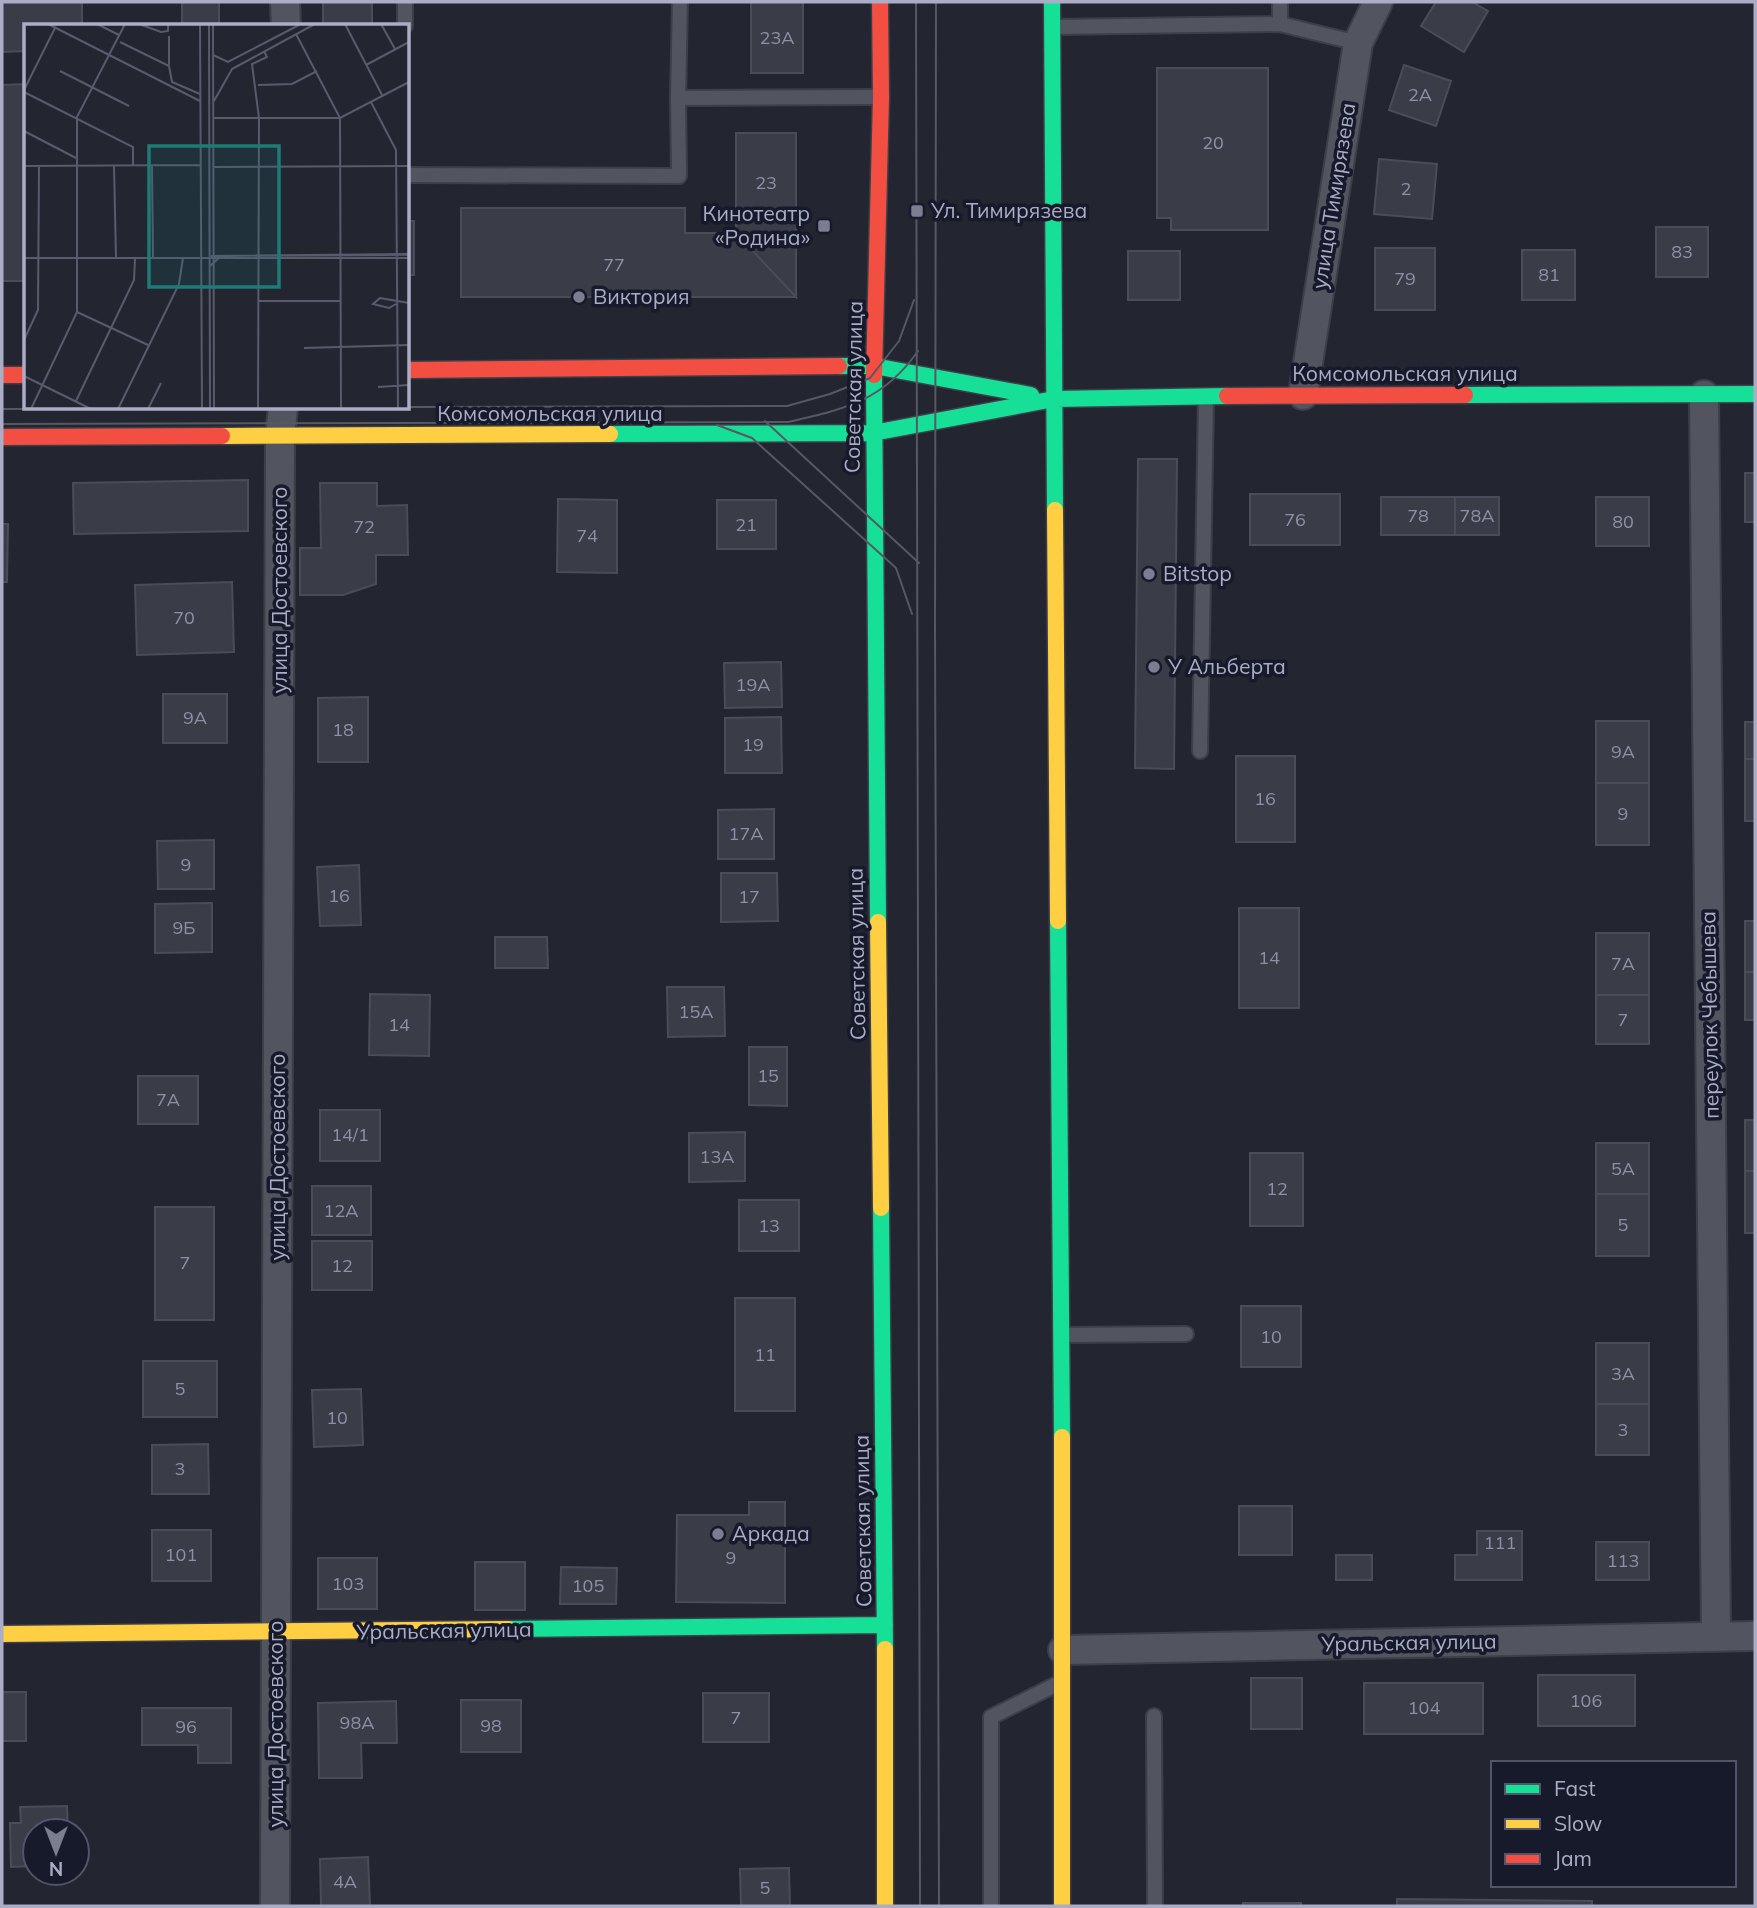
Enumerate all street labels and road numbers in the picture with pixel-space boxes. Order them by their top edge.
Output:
street label: улица Тимирязева [1305,101,1361,291]
street label: Советская улица [838,301,868,473]
street label: Комсомольская улица [1292,360,1518,386]
street label: Комсомольская улица [437,400,663,426]
street label: улица Достоевского [266,486,292,694]
street label: Советская улица [841,868,871,1040]
street label: переулок Чебышева [1694,911,1724,1119]
street label: улица Достоевского [264,1053,290,1261]
street label: Советская улица [847,1435,877,1607]
street label: Уральская улица [355,1615,532,1645]
street label: улица Достоевского [262,1620,288,1828]
street label: Уральская улица [1320,1627,1497,1657]

